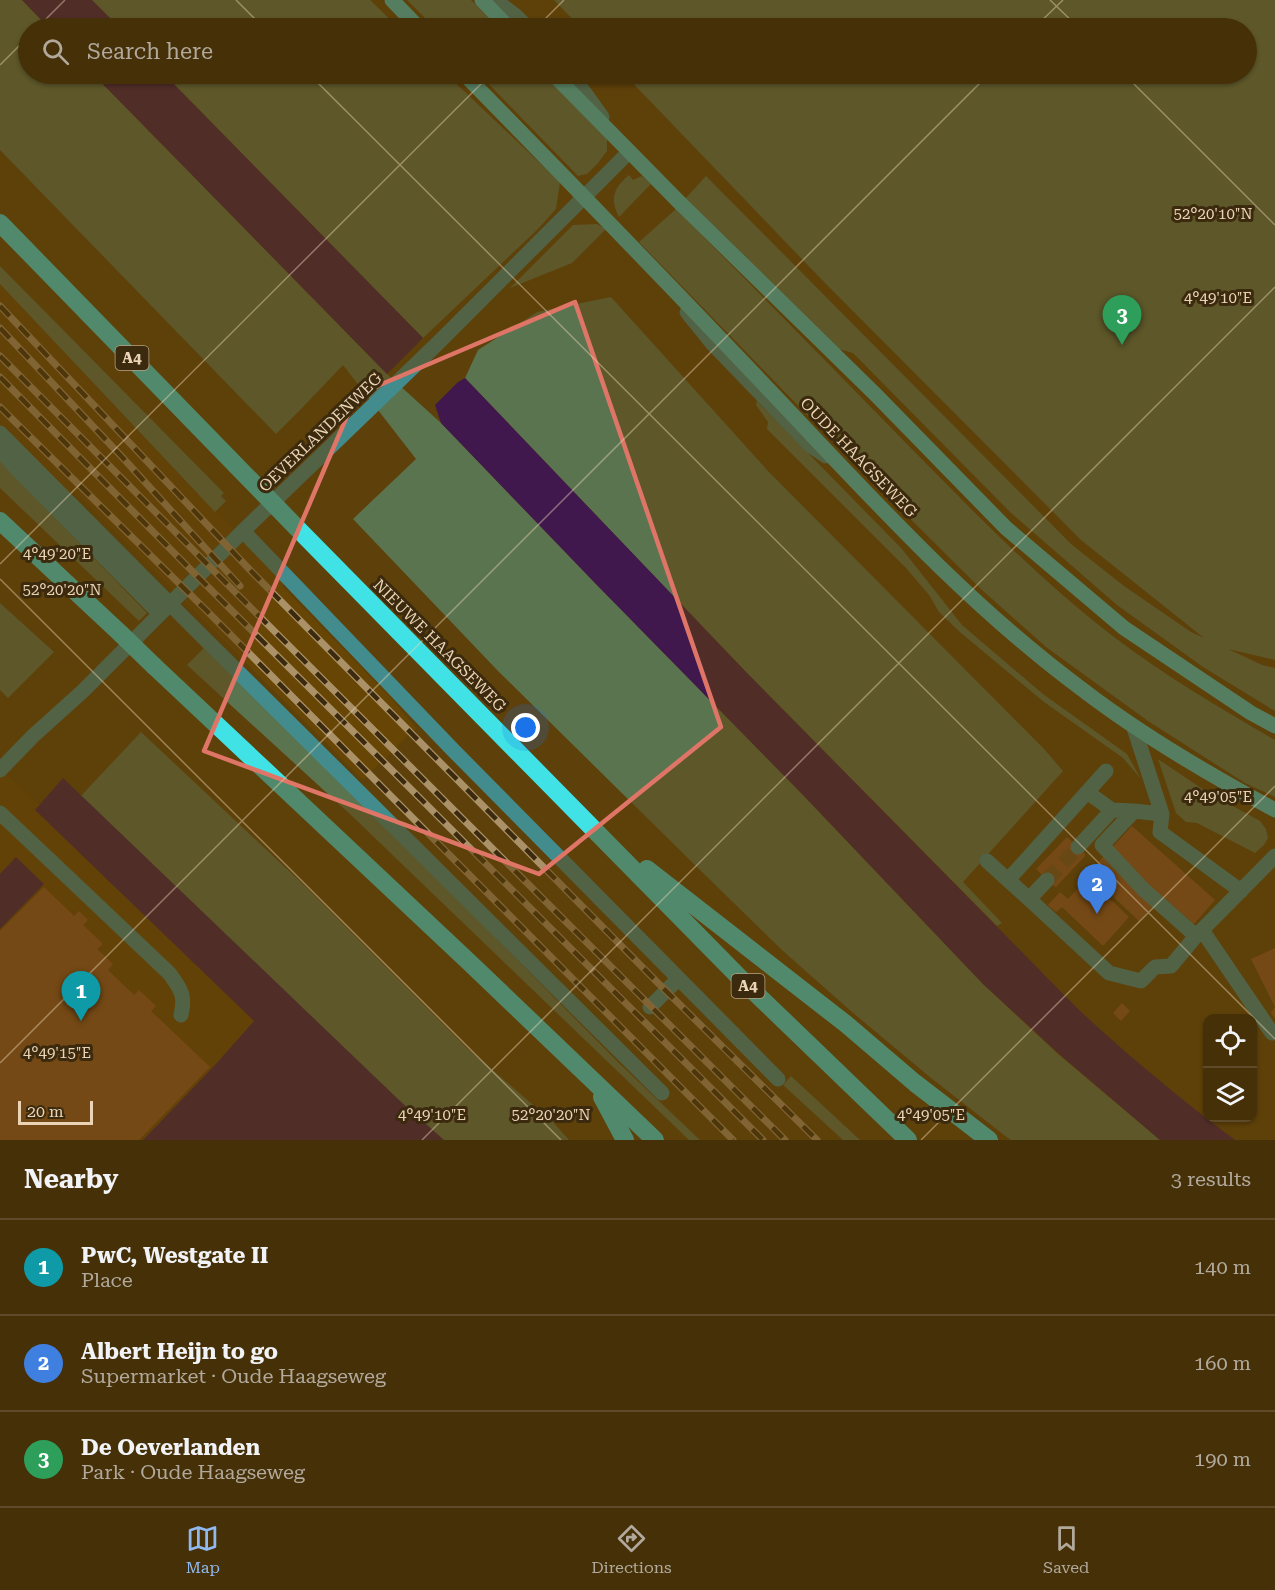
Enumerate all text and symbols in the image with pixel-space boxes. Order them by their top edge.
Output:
search box [18,18,1257,84]
icon: search [39,35,72,68]
text: Search here [87,39,213,64]
text: 52°20'10"N [1173,205,1253,223]
text: 4°49'10"E [1184,289,1252,307]
pin: 3 [1102,296,1142,345]
road number: A4 [116,346,148,370]
street label: OEVERLANDENWEG [255,368,386,496]
street label: OUDE HAAGSEWEG [796,393,921,522]
text: 4°49'20"E [23,545,91,563]
street label: NIEUWE HAAGSEWEG [369,575,510,716]
text: 52°20'20"N [22,581,102,599]
your location [511,713,540,742]
text: 4°49'05"E [1184,788,1252,806]
pin: 2 [1078,864,1116,914]
pin: 1 [62,972,100,1021]
road number: A4 [732,974,764,998]
map controls [1203,1014,1257,1122]
button: locate [1203,1014,1257,1068]
text: 4°49'15"E [23,1044,91,1062]
button: layers [1203,1068,1257,1122]
scale bar [18,1098,93,1126]
text: 20 m [27,1102,64,1121]
text: 4°49'10"E [398,1106,466,1124]
text: 52°20'20"N [511,1106,591,1124]
text: 4°49'05"E [897,1106,965,1124]
text: Nearby [24,1164,118,1194]
text: 3 results [1171,1167,1251,1191]
text: PwC, Westgate II [81,1243,269,1268]
text: 1 [38,1255,49,1279]
text: 140 m [1194,1255,1251,1279]
text: Place [81,1268,133,1292]
text: Albert Heijn to go [81,1339,278,1364]
text: 2 [38,1351,49,1375]
text: 160 m [1194,1351,1251,1375]
text: Supermarket · Oude Haagseweg [81,1364,386,1388]
text: De Oeverlanden [81,1435,260,1460]
text: 3 [38,1447,49,1471]
text: 190 m [1194,1447,1251,1471]
text: Park · Oude Haagseweg [81,1460,305,1484]
tab: Map [186,1522,220,1577]
tab: Directions [591,1522,672,1577]
tab: Saved [1043,1522,1089,1577]

